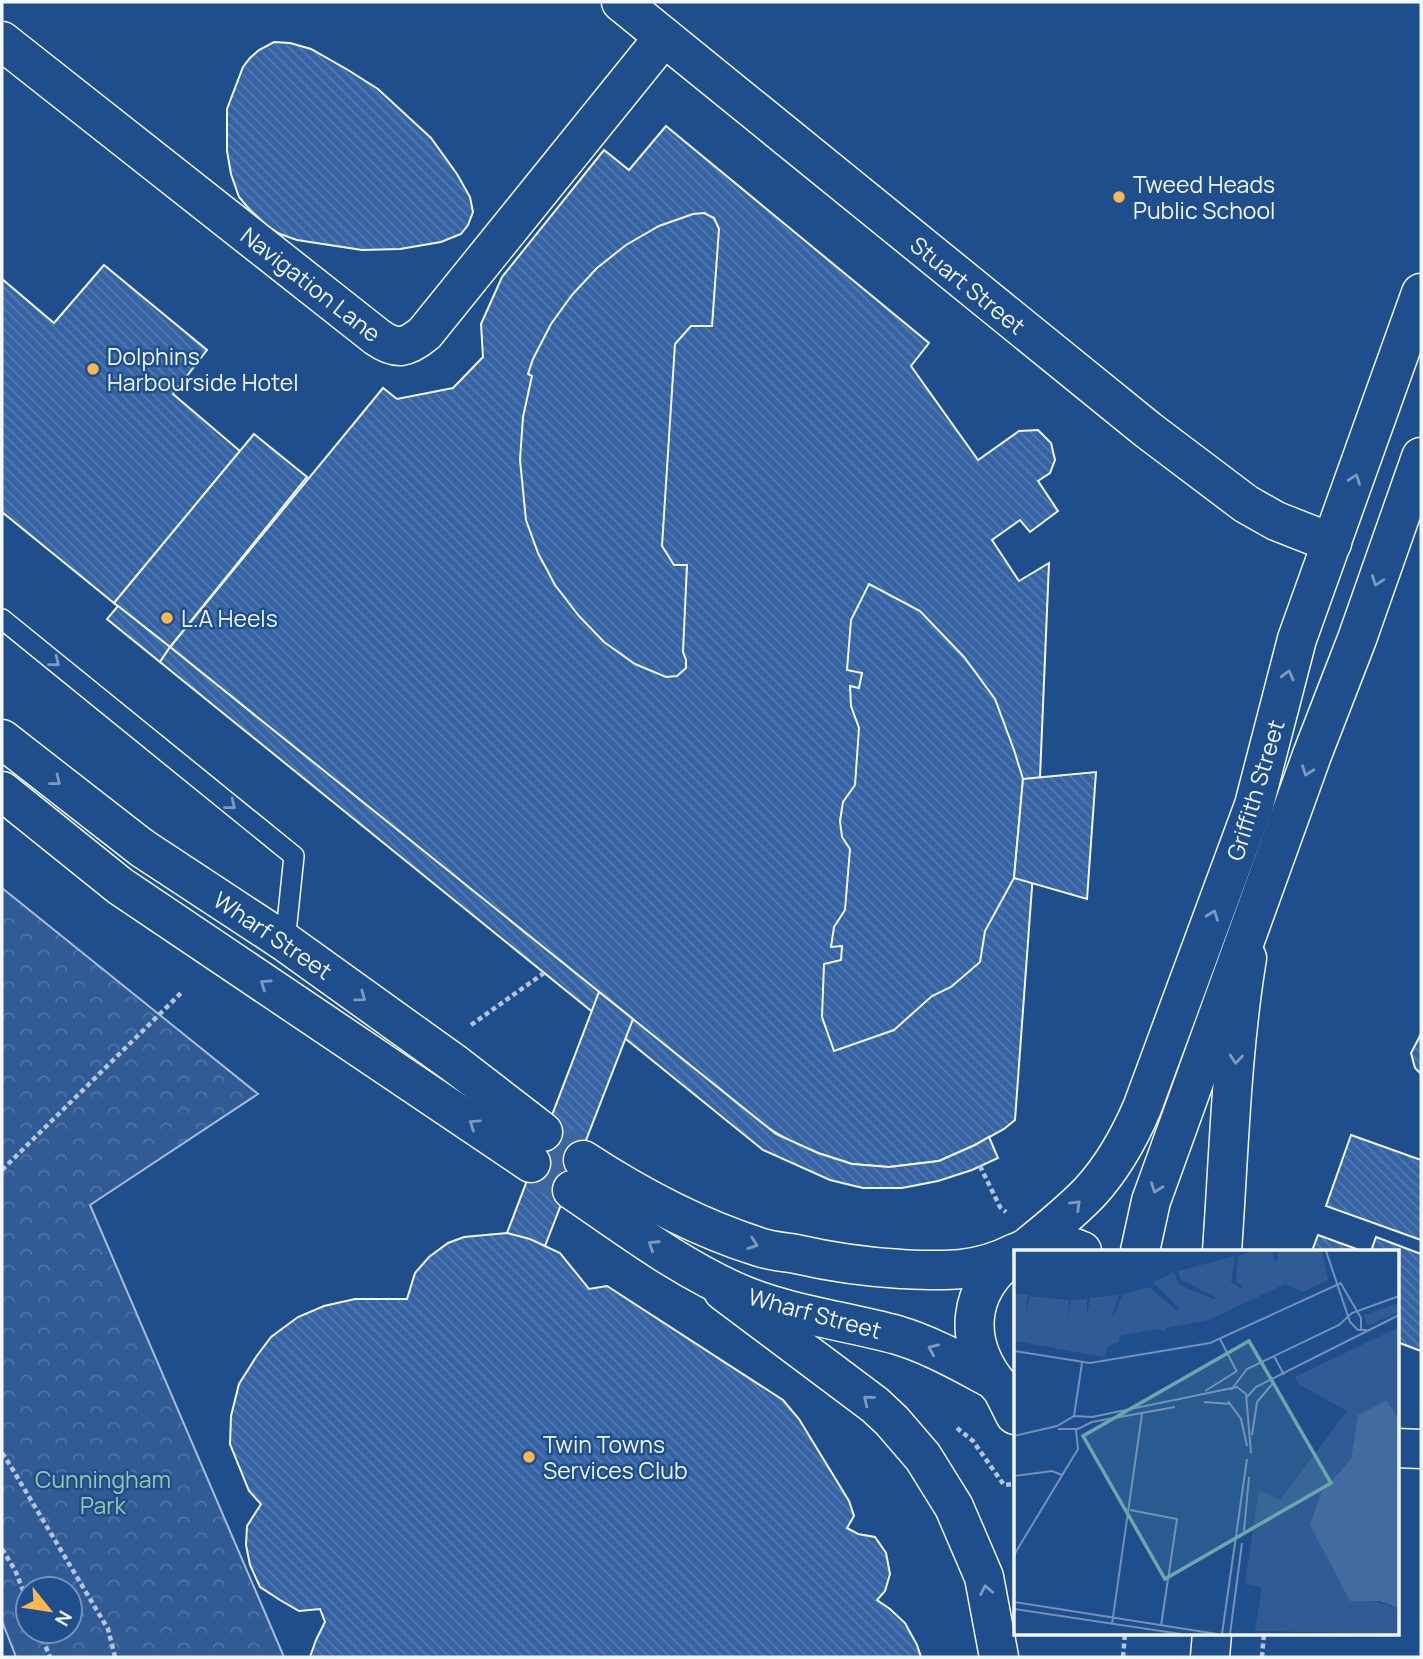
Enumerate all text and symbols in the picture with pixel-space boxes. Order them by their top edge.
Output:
place label: Tweed Heads Public School [1133,168,1275,226]
marker: Tweed Heads Public School [1111,189,1127,205]
street label: Navigation Lane [234,219,388,349]
street label: Stuart Street [904,229,1032,341]
place label: Dolphins Harbourside Hotel [107,340,299,398]
marker: Dolphins Harbourside Hotel [85,361,101,377]
one-way arrow [1346,473,1360,485]
one-way arrow [1371,575,1385,587]
place label: L.A Heels [181,602,278,634]
marker: L.A Heels [159,610,175,626]
one-way arrow [46,654,59,666]
one-way arrow [1280,669,1294,681]
street label: Griffith Street [1218,716,1292,864]
one-way arrow [1301,765,1315,777]
one-way arrow [48,772,60,785]
one-way arrow [223,797,236,809]
street label: Wharf Street [207,884,339,986]
one-way arrow [1205,910,1219,922]
one-way arrow [260,979,273,992]
one-way arrow [353,988,366,1001]
one-way arrow [1229,1054,1244,1065]
one-way arrow [469,1119,482,1132]
one-way arrow [1150,1181,1164,1193]
one-way arrow [1068,1201,1081,1214]
one-way arrow [747,1236,759,1250]
one-way arrow [648,1240,661,1253]
inset map [1014,1250,1398,1634]
street label: Wharf Street [745,1280,885,1346]
one-way arrow [928,1343,940,1357]
one-way arrow [863,1396,876,1409]
place label: Twin Towns Services Club [543,1428,688,1486]
marker: Twin Towns Services Club [521,1449,537,1465]
park label: Cunningham Park [35,1463,171,1521]
north arrow [14,1575,84,1645]
one-way arrow [980,1584,995,1596]
text: N [49,1606,78,1631]

